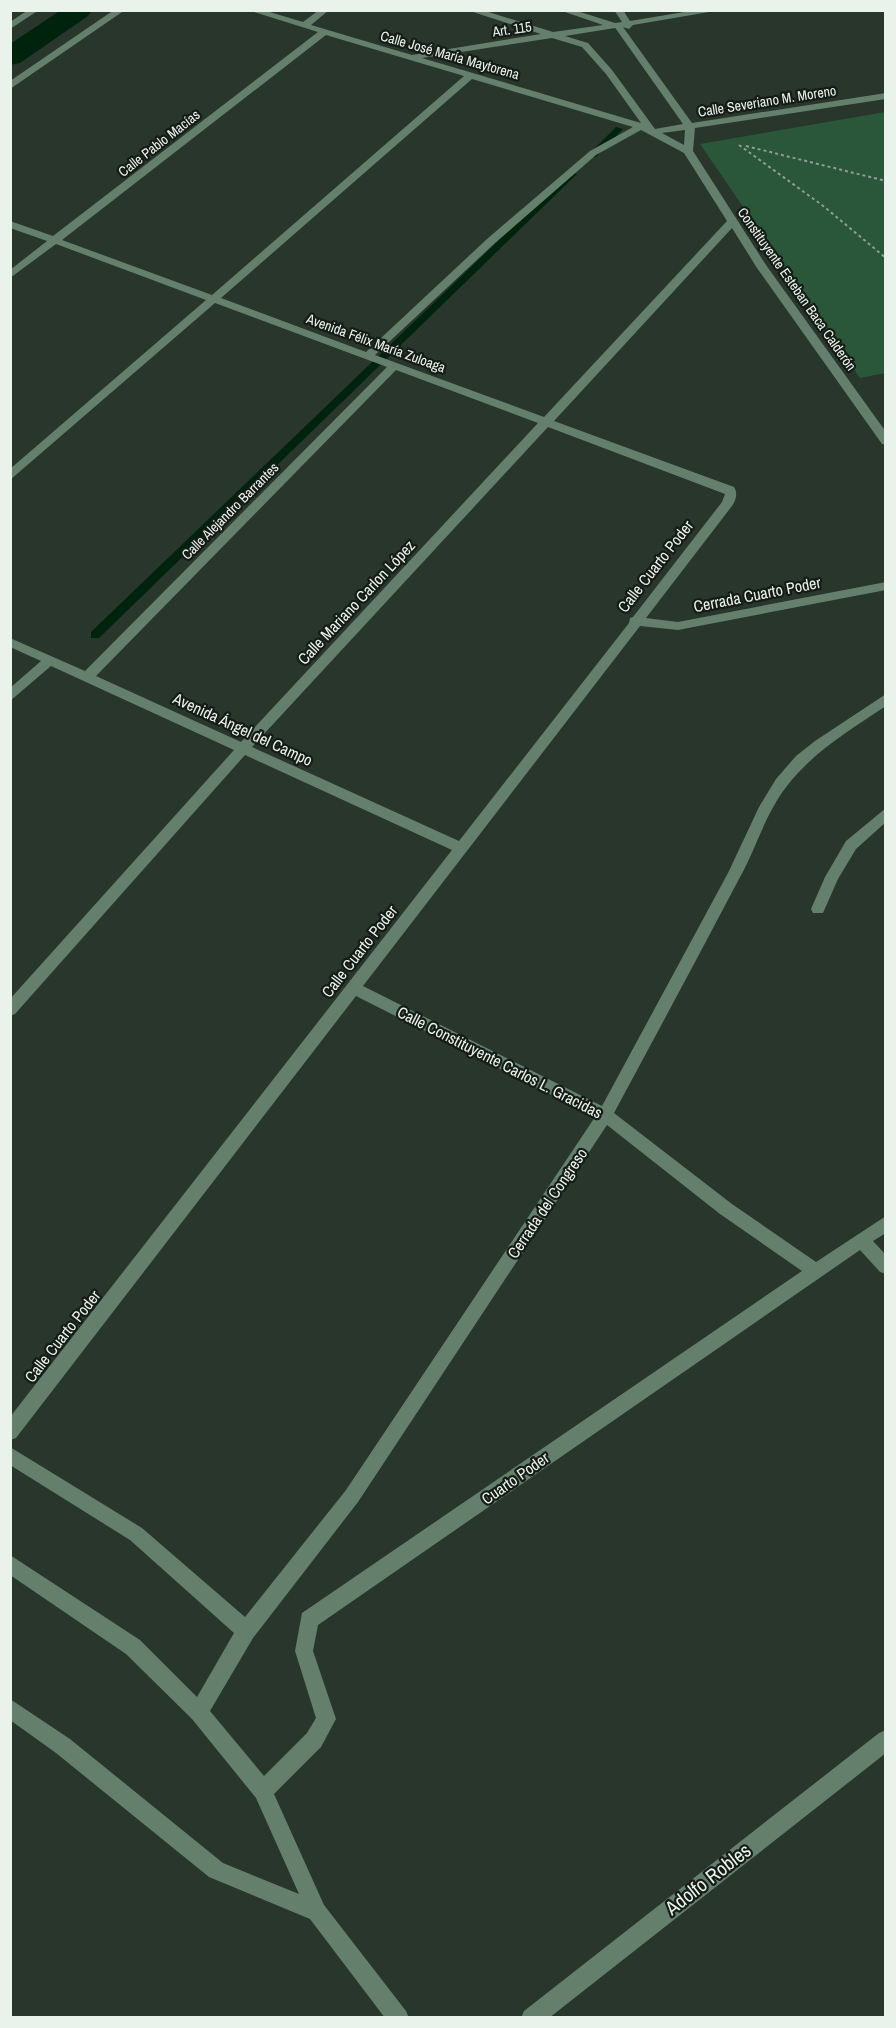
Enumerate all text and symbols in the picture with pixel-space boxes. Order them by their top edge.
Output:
street label: Art. 115 [490,17,533,41]
street label: Calle José María Maytorena [379,27,522,84]
street label: Calle Severiano M. Moreno [697,81,837,121]
street label: Calle Pablo Macías [114,105,204,181]
street label: Constituyente Esteban Baca Calderón [734,204,860,374]
street label: Avenida Félix María Zuloaga [303,309,449,377]
street label: Calle Alejandro Barrantes [178,458,283,563]
street label: Calle Cuarto Poder [612,515,698,617]
street label: Calle Mariano Carlon López [292,534,420,669]
street label: Cerrada Cuarto Poder [692,571,823,617]
street label: Avenida Ángel del Campo [169,687,316,771]
street label: Calle Cuarto Poder [316,900,402,1002]
street label: Calle Constituyente Carlos L. Gracidas [394,1001,606,1123]
street label: Cerrada del Congreso [502,1143,592,1263]
street label: Calle Cuarto Poder [19,1285,105,1387]
street label: Cuarto Poder [477,1446,554,1509]
street label: Adolfo Robles [658,1837,756,1921]

